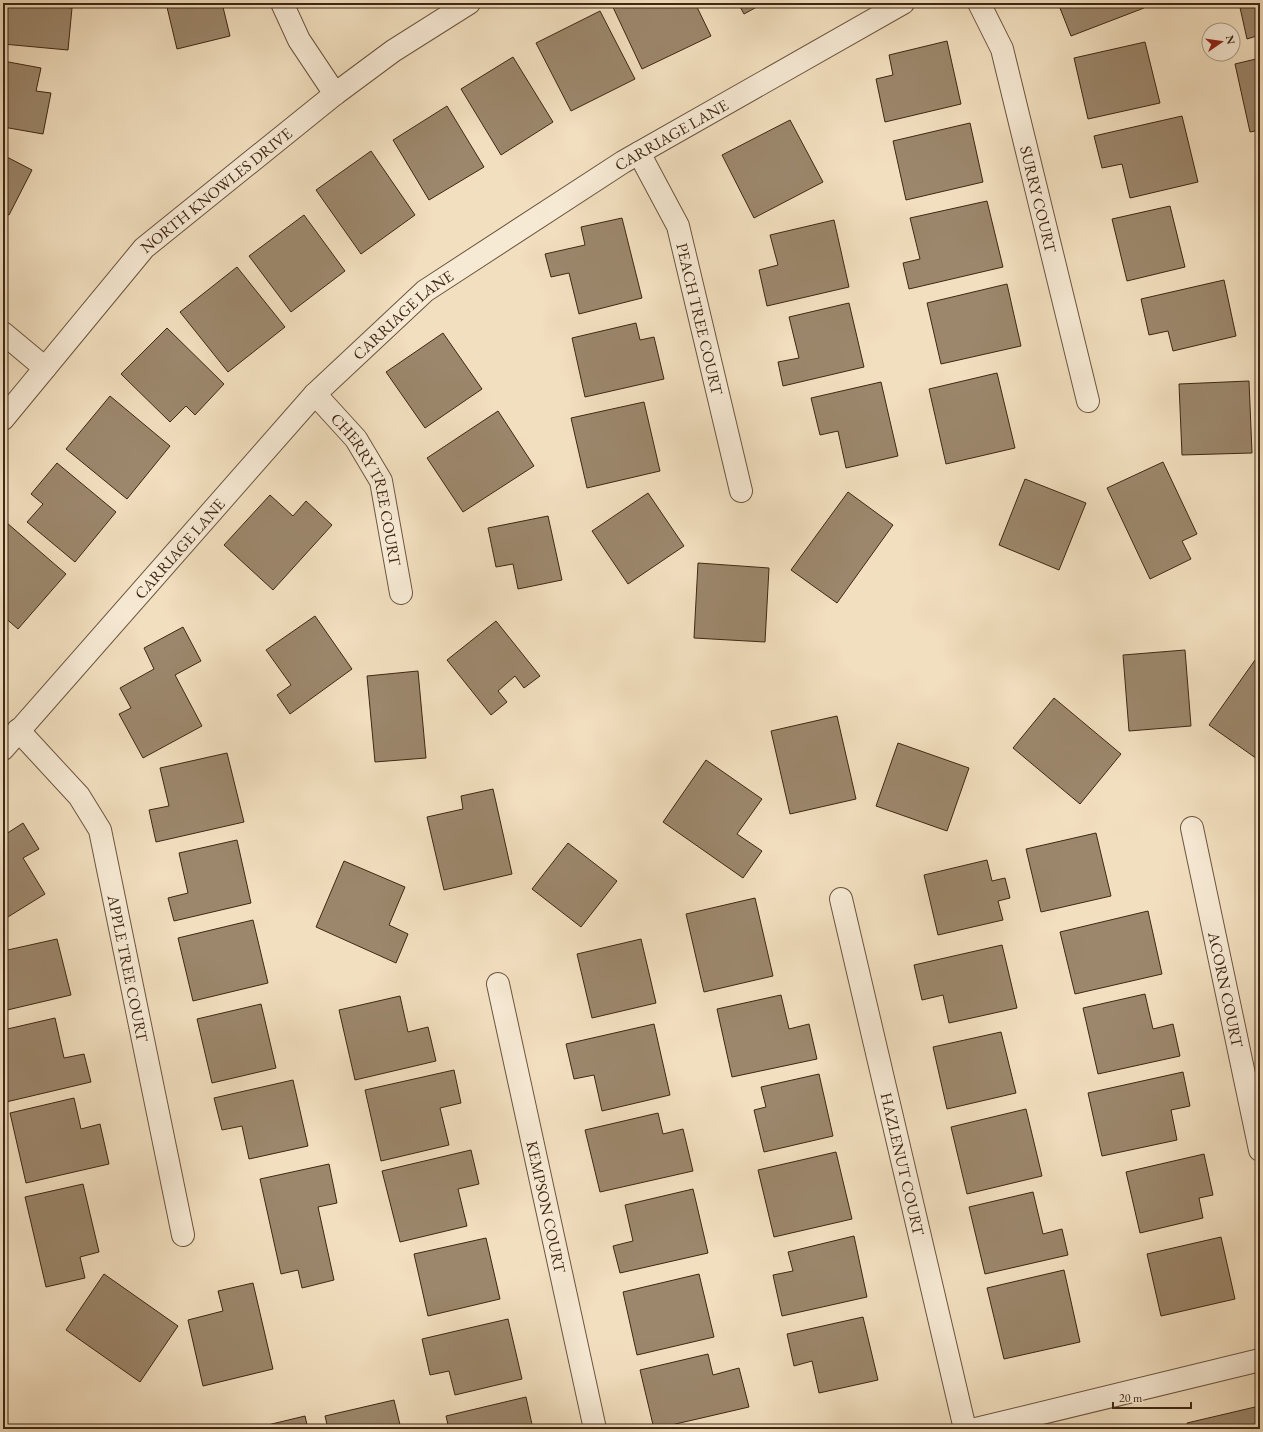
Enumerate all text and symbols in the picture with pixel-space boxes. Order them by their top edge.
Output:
north arrow [1201,22,1241,62]
text: N [1223,34,1239,46]
street label: CARRIAGE LANE [610,94,732,175]
street label: NORTH KNOWLES DRIVE [136,122,296,258]
street label: SURRY COURT [1016,144,1062,255]
street label: PEACH TREE COURT [672,241,728,397]
street label: CARRIAGE LANE [348,265,457,364]
street label: CHERRY TREE COURT [327,408,406,567]
street label: CARRIAGE LANE [129,494,229,603]
street label: APPLE TREE COURT [103,892,154,1044]
street label: ACORN COURT [1203,929,1249,1049]
street label: HAZLENUT COURT [876,1090,930,1238]
street label: KEMPSON COURT [522,1139,571,1275]
scale bar [1113,1384,1191,1410]
text: 20 m [1119,1390,1143,1406]

